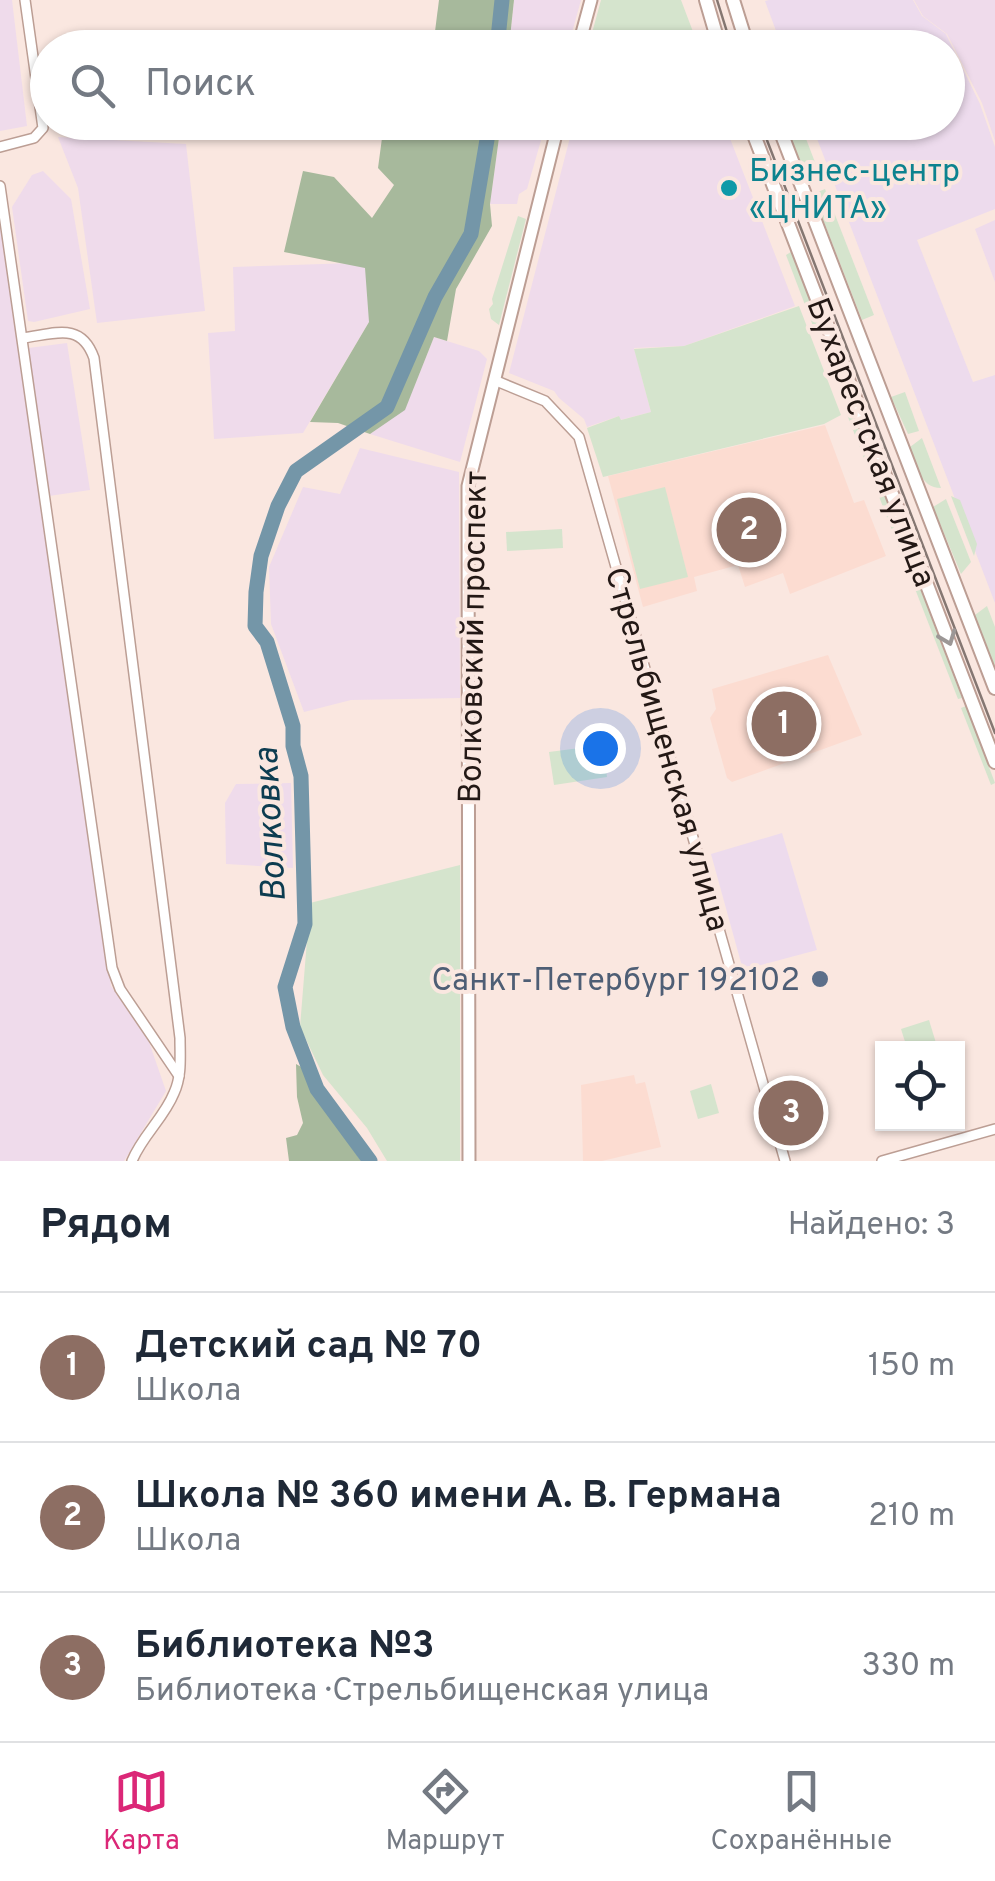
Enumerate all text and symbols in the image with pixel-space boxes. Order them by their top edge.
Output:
search box [30,30,965,140]
icon: search [65,58,120,113]
text: Поиск [145,61,256,110]
place label: Бизнес-центр «ЦНИТА» [749,153,960,230]
marker: Бизнес-центр «ЦНИТА» [718,177,740,199]
street label: Бухарестская улица [796,293,943,593]
street label: Волковский проспект [452,470,498,804]
pin: 2 [716,492,782,568]
street label: Стрельбищенская улица [594,563,736,937]
one-way arrow [936,628,956,646]
pin: 1 [752,686,816,762]
your location [575,723,626,774]
water label: Волковка [246,746,298,903]
place label: Санкт-Петербург 192102 [431,962,800,1002]
marker: Санкт-Петербург 192102 [809,968,831,990]
map controls [875,1041,965,1131]
button: locate [875,1041,965,1131]
pin: 3 [758,1076,824,1150]
text: Рядом [40,1200,172,1253]
text: Найдено: 3 [788,1206,955,1246]
text: Детский сад № 70 [135,1323,482,1372]
text: 1 [66,1347,79,1387]
text: 150 m [868,1347,955,1387]
text: Школа [135,1372,241,1412]
text: Школа № 360 имени А. В. Германа [135,1473,782,1522]
text: 2 [63,1497,82,1537]
text: 210 m [868,1497,955,1537]
text: Школа [135,1522,241,1562]
text: Библиотека №3 [135,1623,435,1672]
text: 3 [63,1647,82,1687]
text: 330 m [862,1647,955,1687]
text: Библиотека · Стрельбищенская улица [135,1672,709,1712]
tab: Карта [103,1764,180,1860]
tab: Маршрут [385,1764,505,1860]
tab: Сохранённые [710,1764,892,1860]

